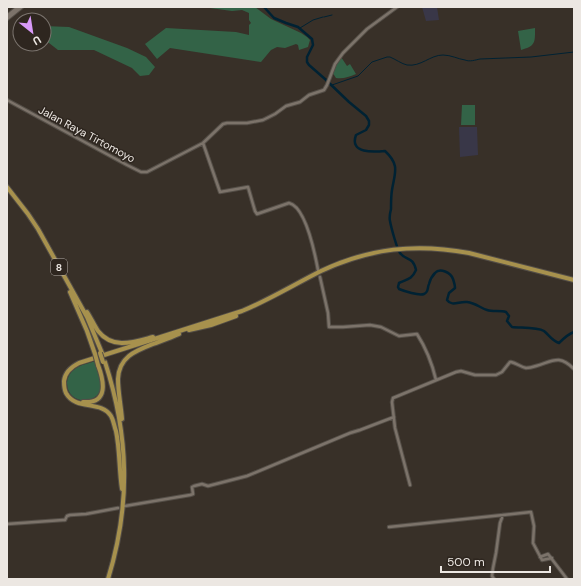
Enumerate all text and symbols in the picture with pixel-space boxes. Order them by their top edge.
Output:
north arrow [12,12,52,52]
text: U [30,33,44,49]
street label: Jalan Raya Tirtomoyo [36,103,138,165]
road number: 8 [51,259,67,275]
scale bar [441,548,550,574]
text: 500 m [447,554,485,570]

